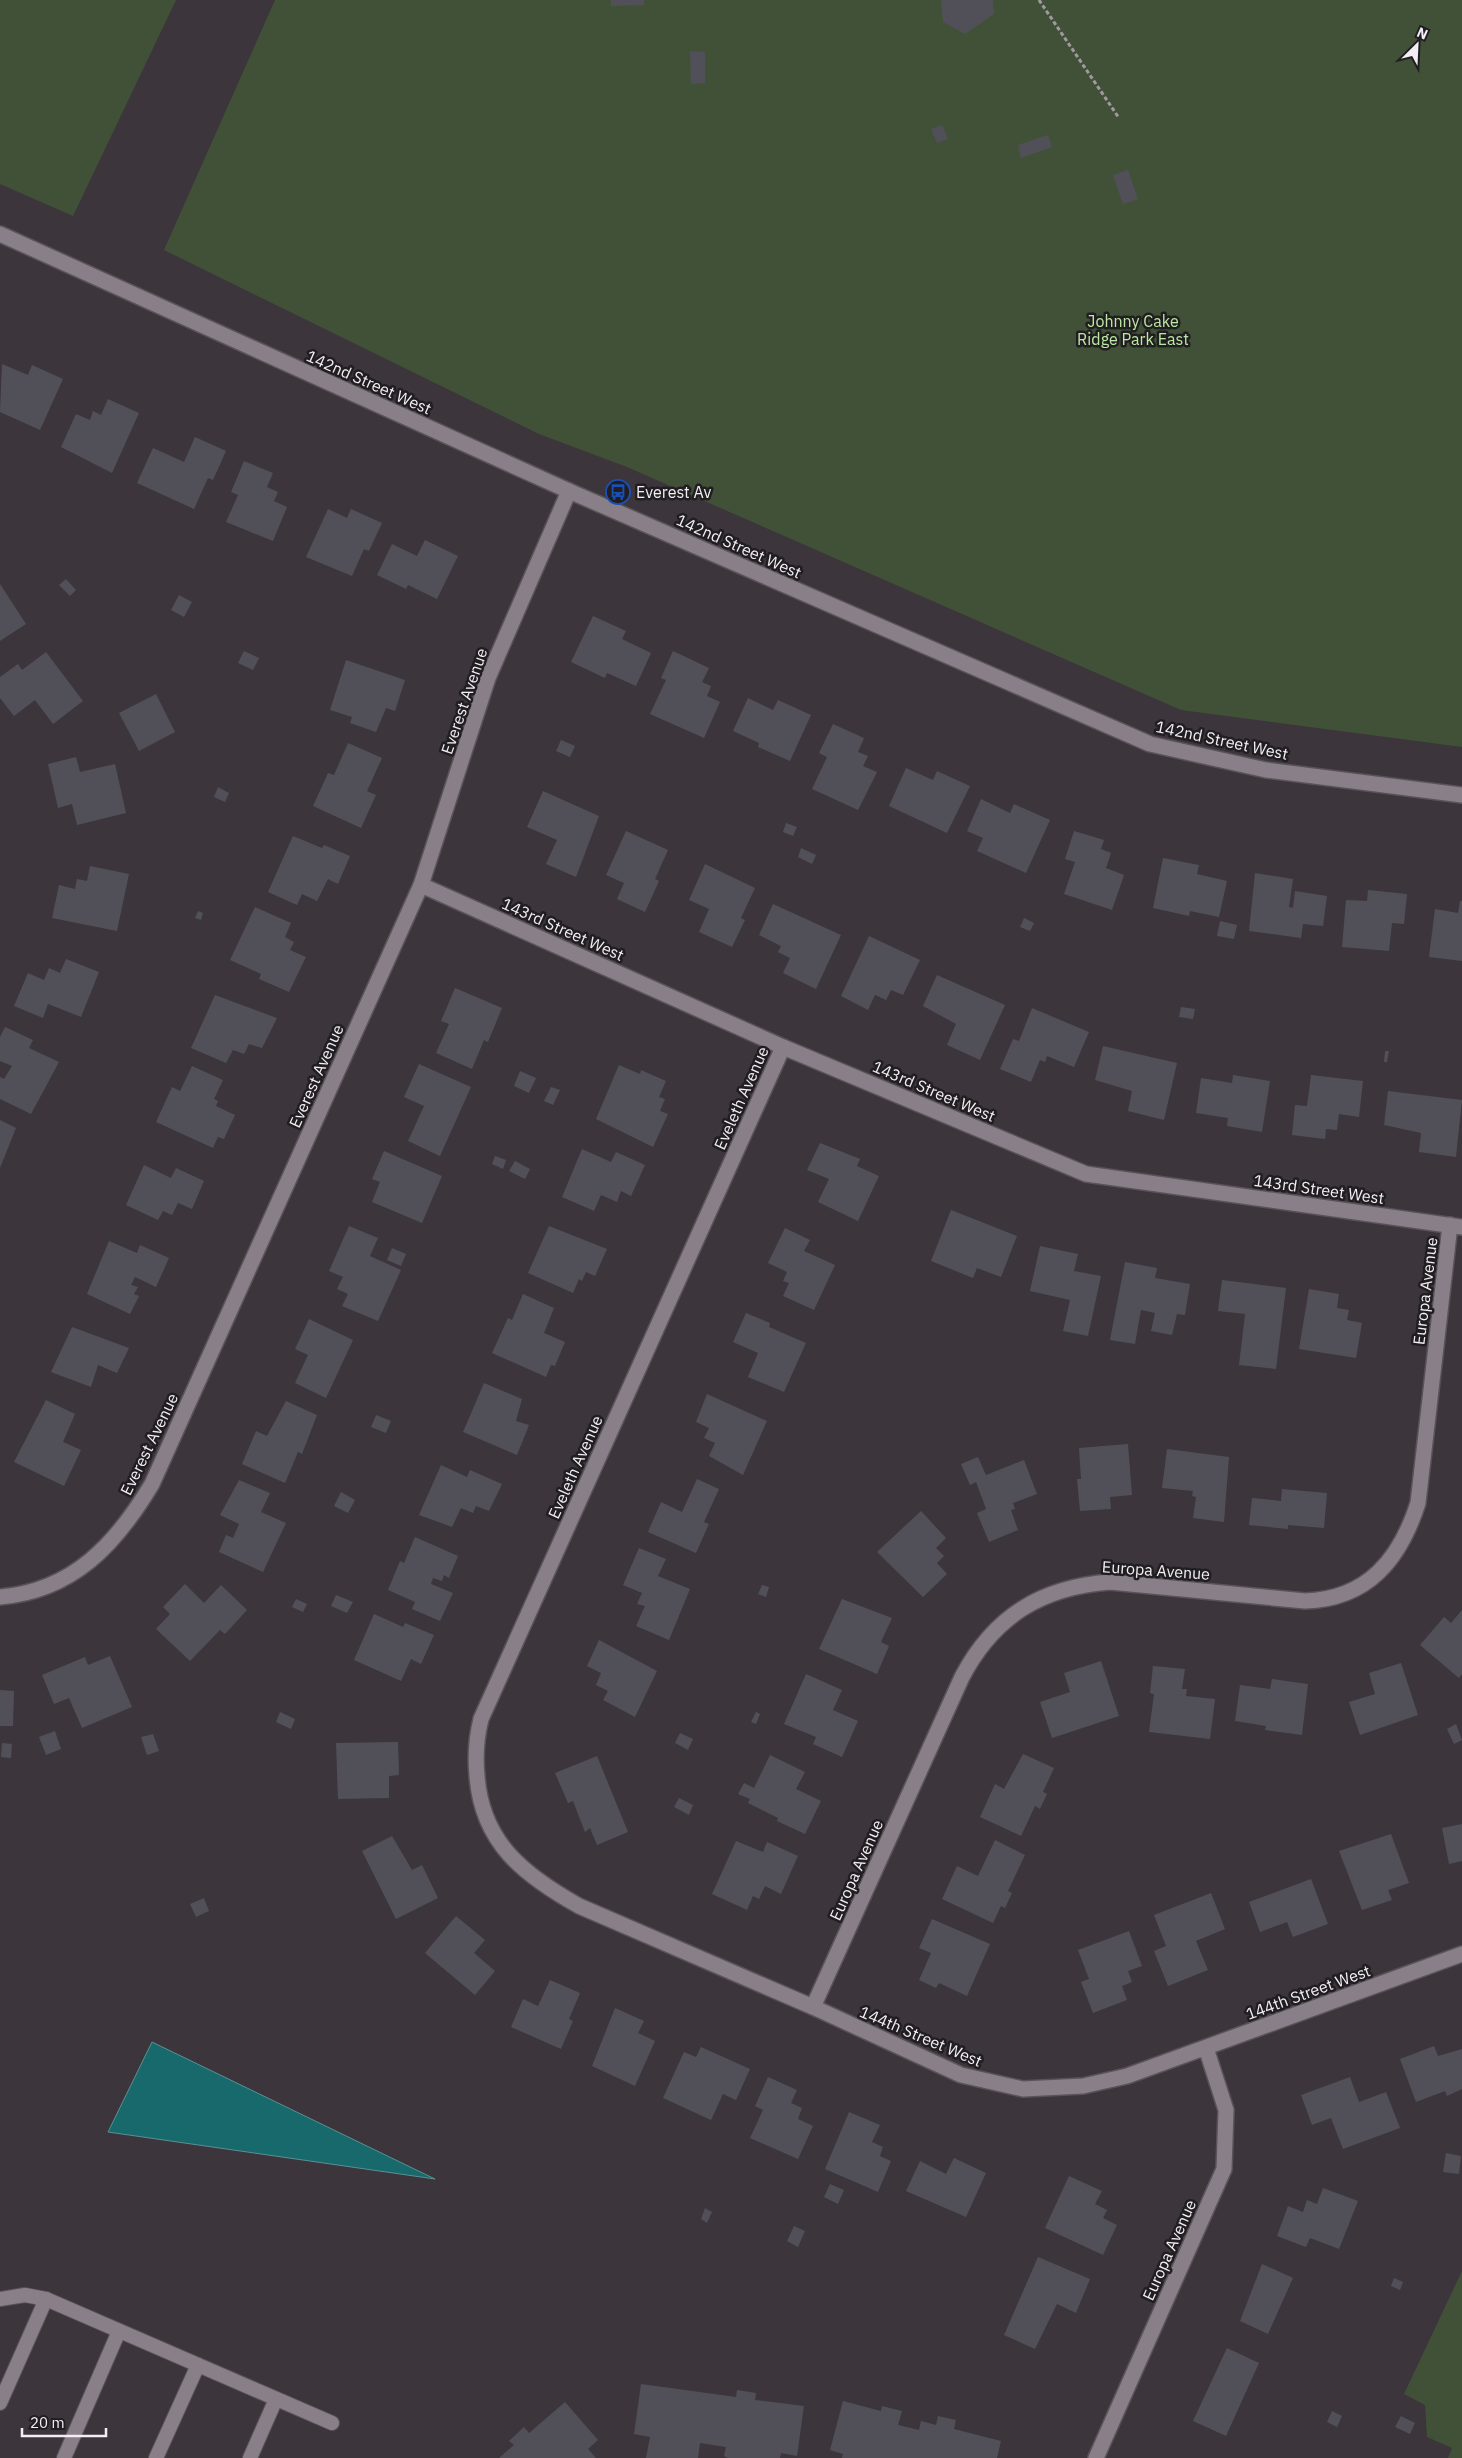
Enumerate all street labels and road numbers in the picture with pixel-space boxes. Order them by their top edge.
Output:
street label: 142nd Street West [303,345,435,419]
street label: 142nd Street West [673,509,805,583]
street label: Everest Avenue [436,645,492,757]
street label: 142nd Street West [1154,716,1290,764]
street label: 143rd Street West [499,893,627,965]
street label: Everest Avenue [284,1021,348,1131]
street label: Eveleth Avenue [709,1043,773,1153]
street label: 143rd Street West [870,1056,998,1126]
street label: 143rd Street West [1253,1170,1385,1208]
street label: Europa Avenue [1408,1236,1442,1346]
street label: Everest Avenue [116,1390,182,1498]
street label: Eveleth Avenue [543,1412,607,1522]
street label: Europa Avenue [1101,1556,1211,1584]
street label: Europa Avenue [825,1816,887,1923]
street label: 144th Street West [1243,1960,1373,2024]
street label: 144th Street West [857,2001,985,2071]
street label: Europa Avenue [1138,2196,1200,2303]

